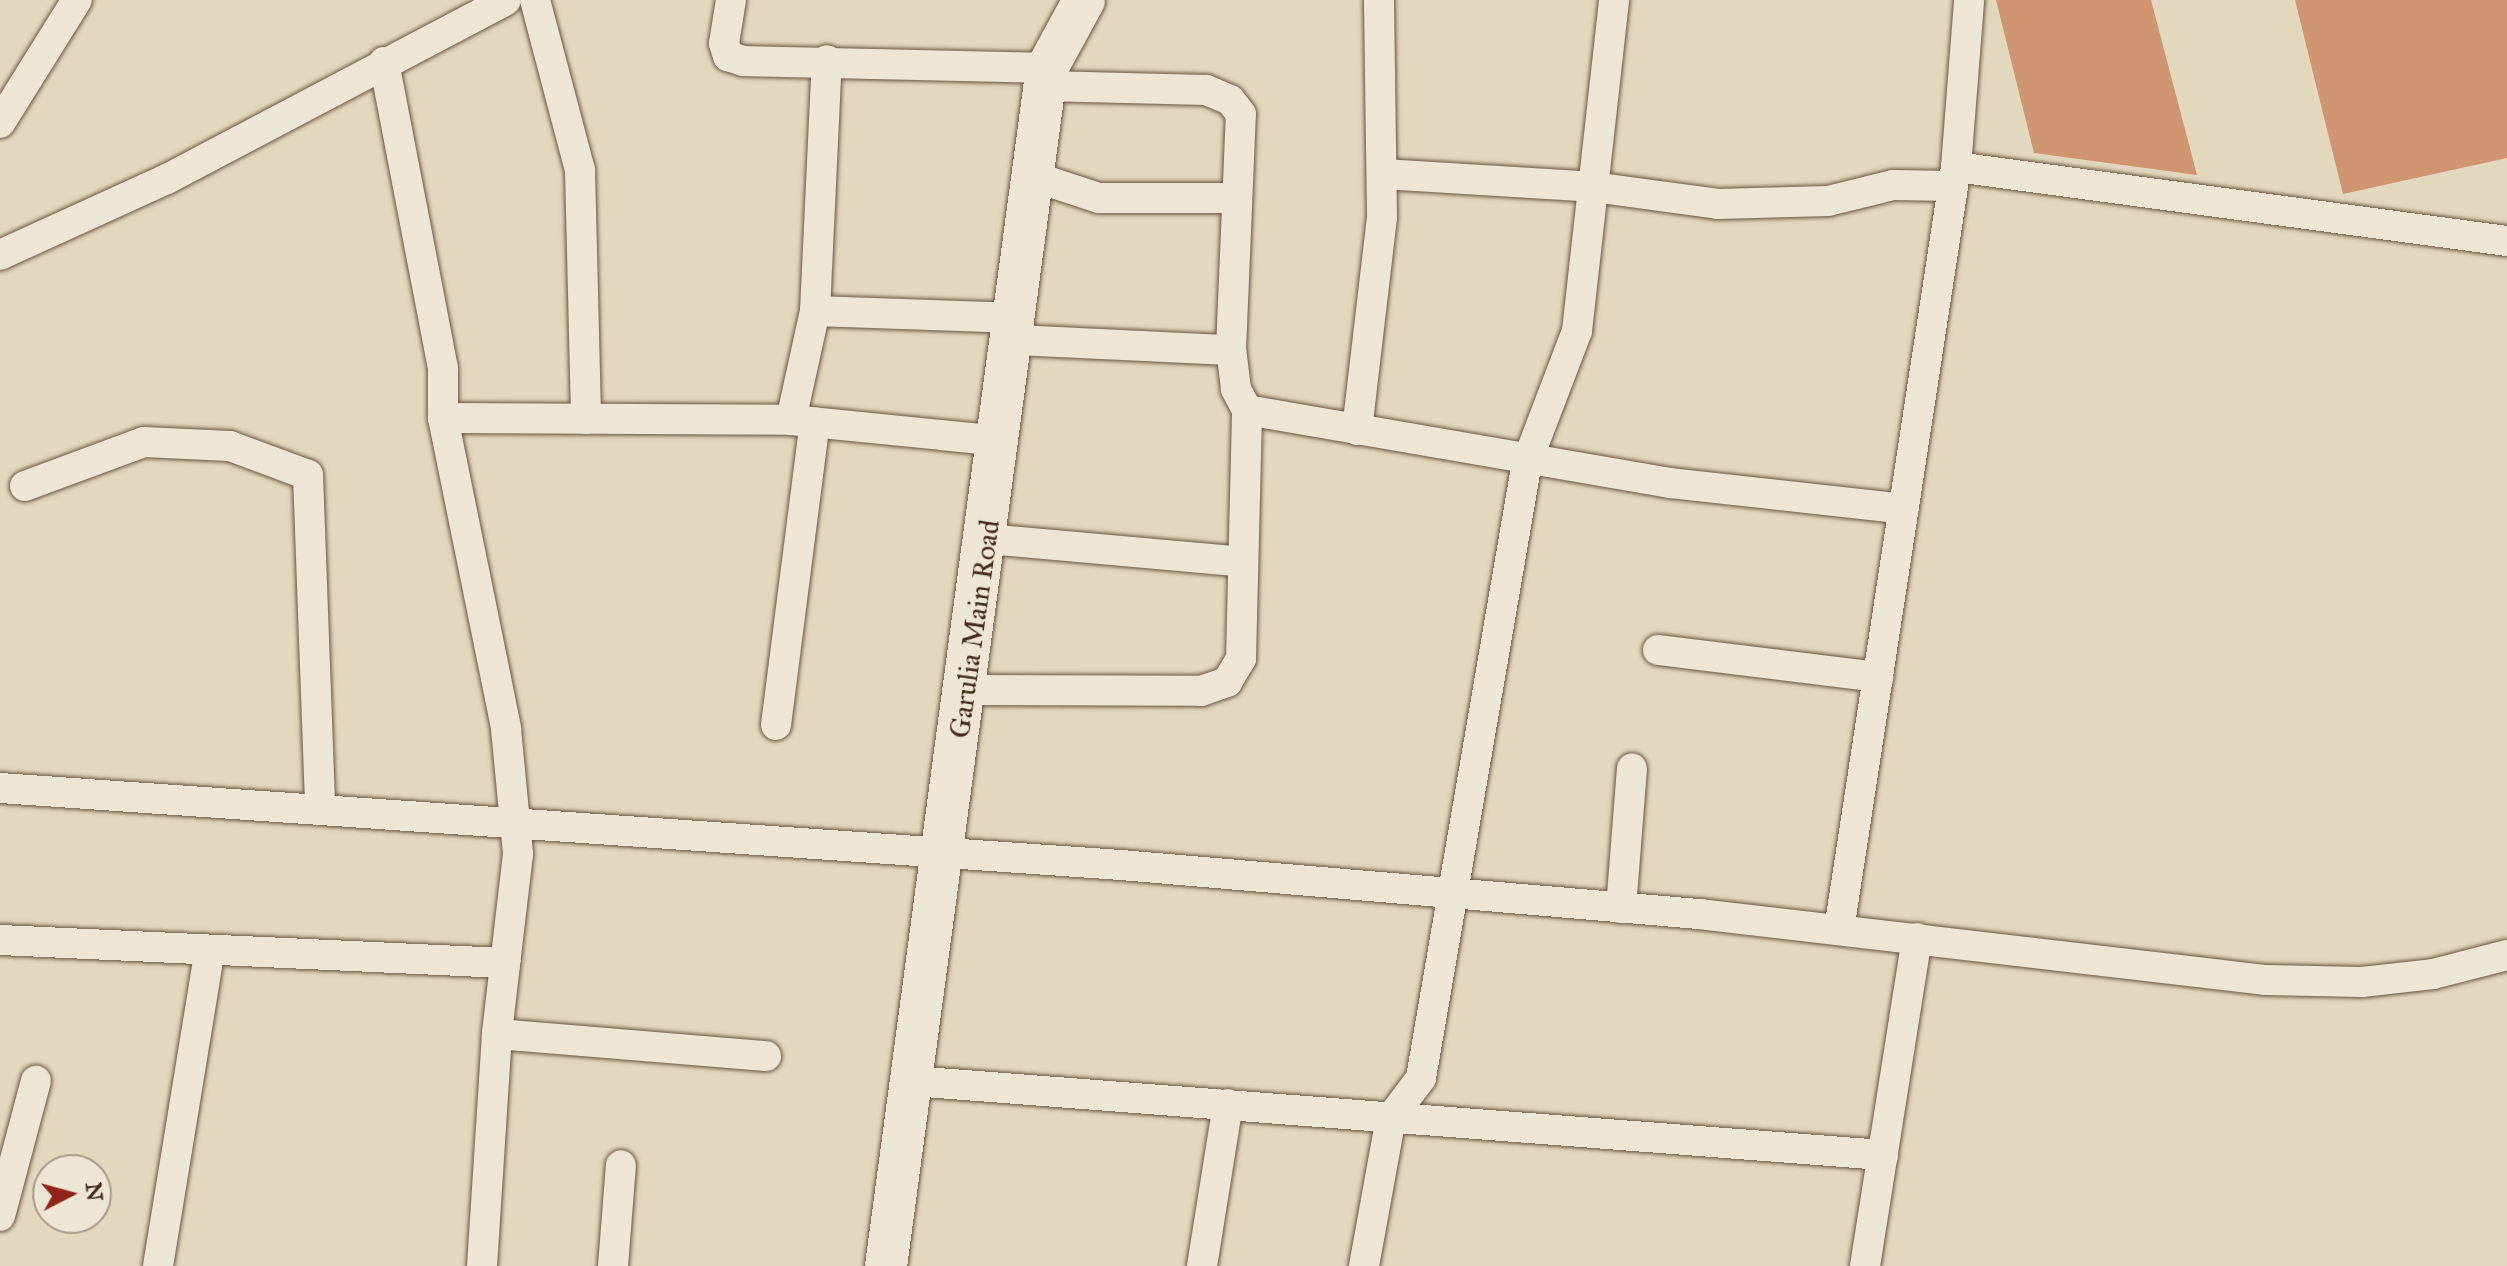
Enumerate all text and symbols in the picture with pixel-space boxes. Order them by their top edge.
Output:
street label: Garulia Main Road [943,518,1007,740]
north arrow [32,1154,112,1234]
text: N [80,1181,109,1202]

